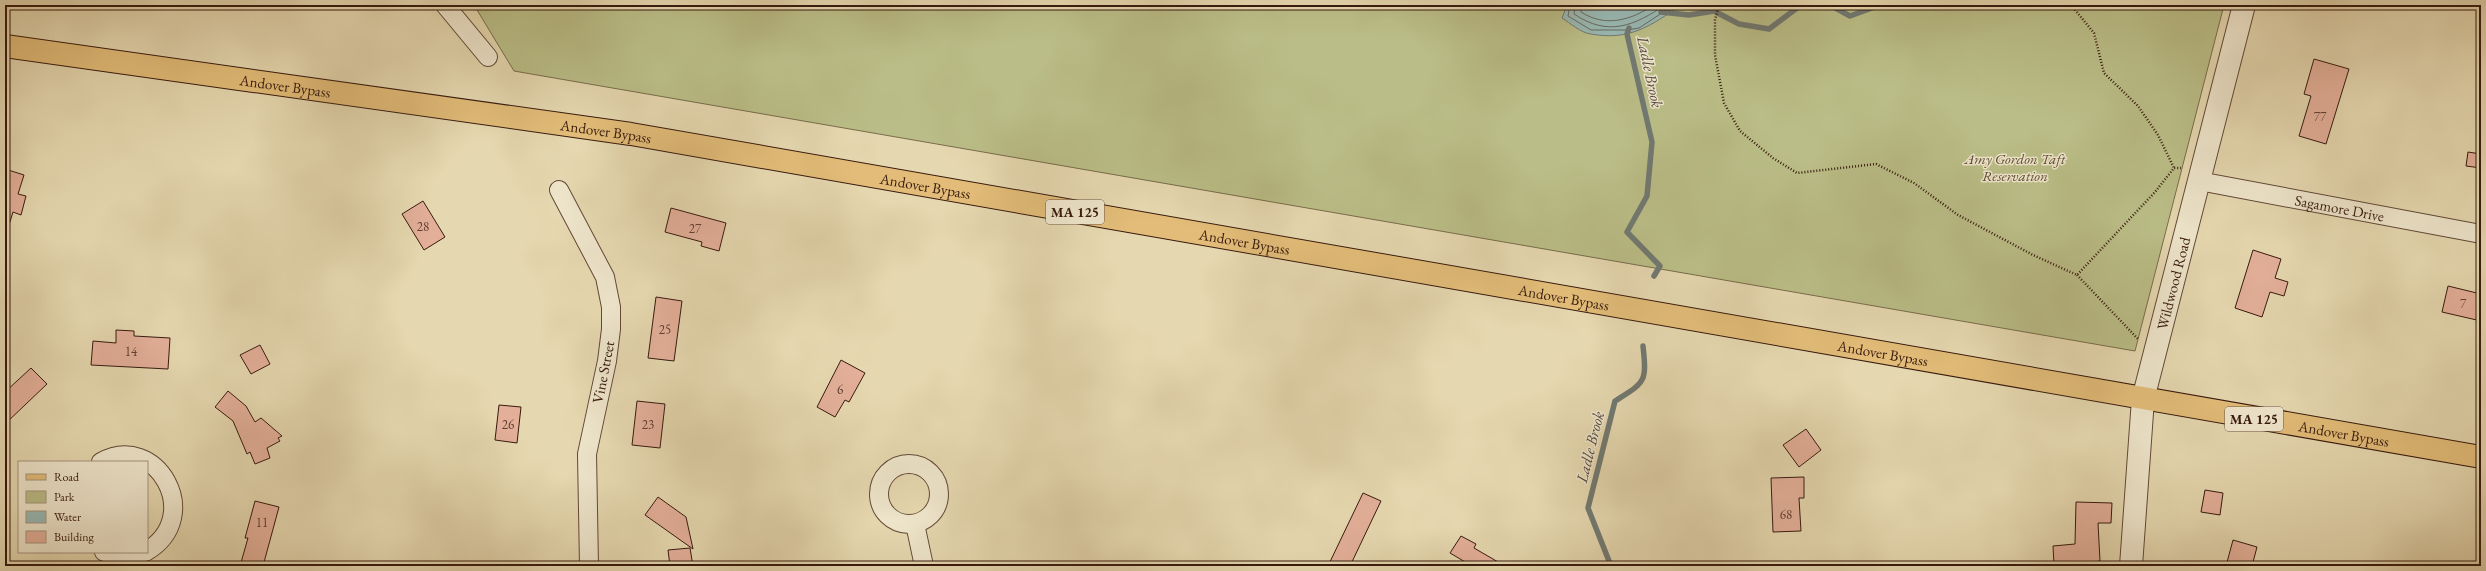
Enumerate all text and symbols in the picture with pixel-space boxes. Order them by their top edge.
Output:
water label: Ladle Brook [1632,33,1668,110]
street label: Andover Bypass [237,69,332,101]
house number: 77 [2314,108,2327,125]
street label: Andover Bypass [558,115,653,147]
park label: Amy Gordon Taft Reservation [1964,149,2066,185]
street label: Andover Bypass [878,168,972,203]
street label: Sagamore Drive [2293,190,2386,225]
road number: MA 125 [1046,200,1104,224]
house number: 28 [417,218,429,235]
house number: 27 [689,220,702,237]
street label: Andover Bypass [1197,224,1292,258]
street label: Wildwood Road [2152,234,2194,332]
street label: Andover Bypass [1516,279,1611,314]
house number: 7 [2460,295,2467,312]
house number: 25 [659,321,671,338]
street label: Andover Bypass [1835,335,1930,370]
street label: Vine Street [588,339,618,405]
house number: 14 [125,343,138,360]
house number: 6 [837,381,843,398]
road number: MA 125 [2225,407,2283,431]
water label: Ladle Brook [1571,408,1609,486]
house number: 26 [502,416,514,433]
house number: 23 [642,416,654,433]
street label: Andover Bypass [2296,416,2391,450]
legend [18,461,148,553]
text: Road [54,469,80,485]
text: Park [54,489,75,505]
house number: 68 [1780,506,1792,523]
text: Water [54,509,81,525]
house number: 11 [256,514,268,531]
text: Building [54,529,95,545]

